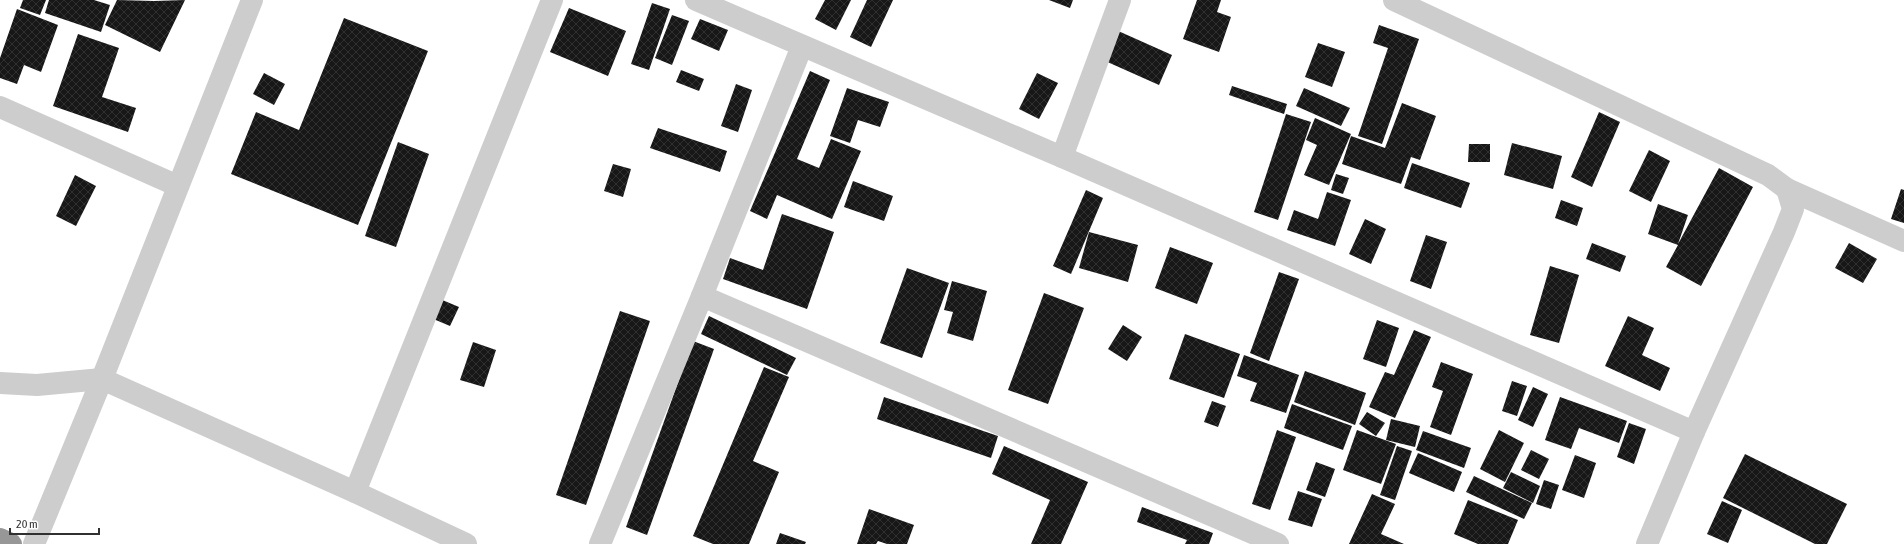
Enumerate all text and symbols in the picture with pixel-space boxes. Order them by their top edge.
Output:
scale bar [10,510,99,536]
text: 20 m [16,517,38,531]

